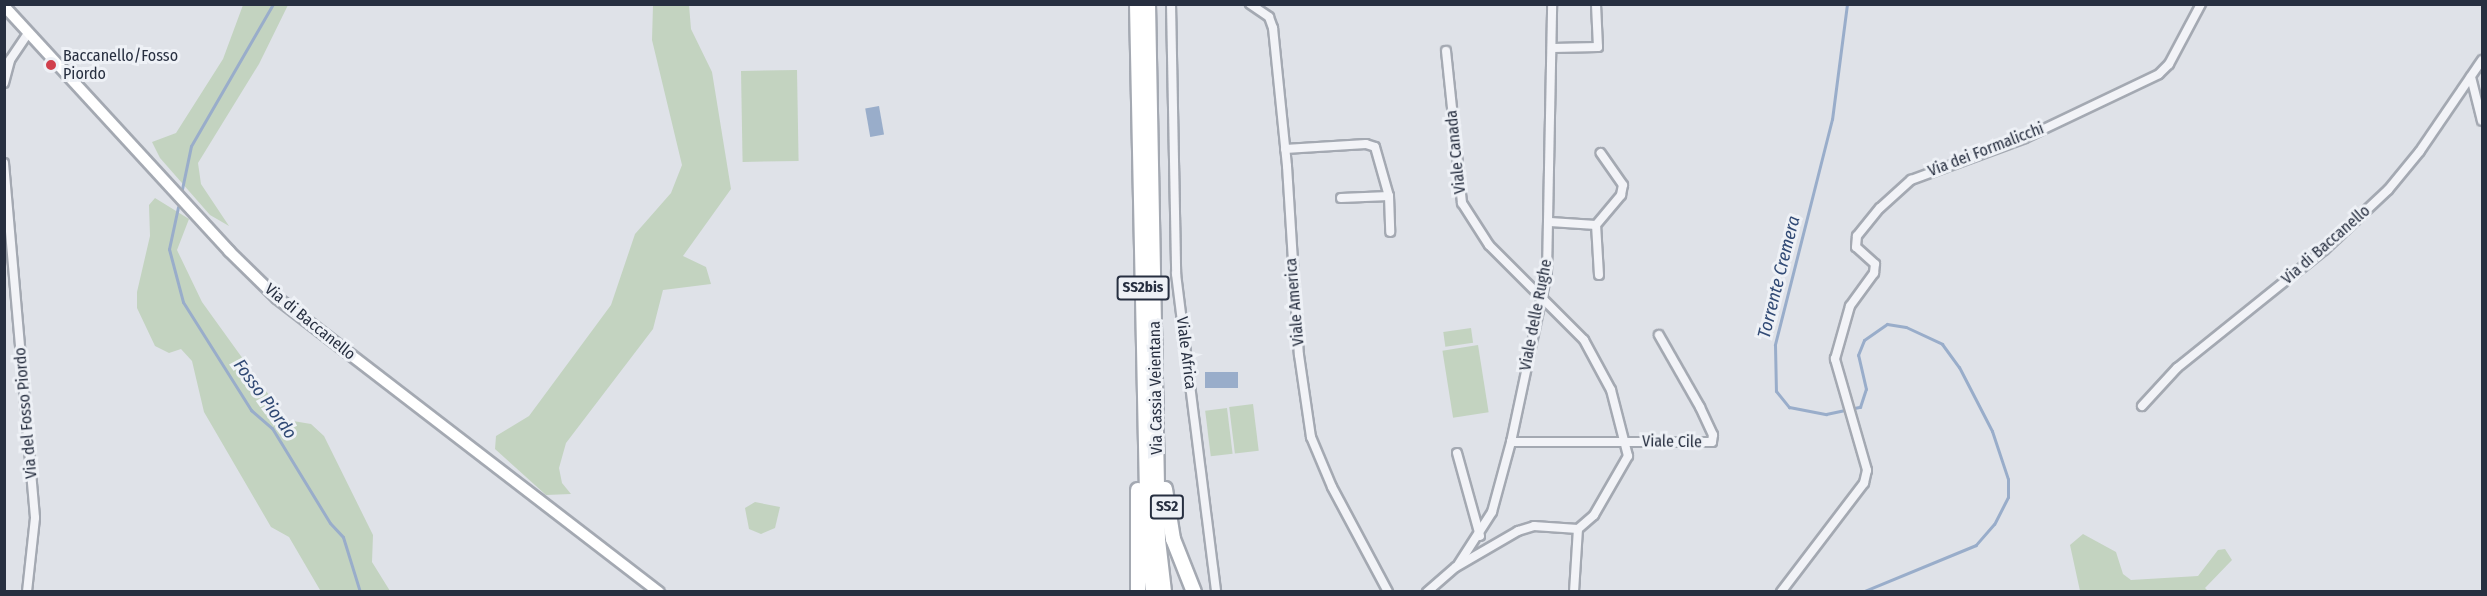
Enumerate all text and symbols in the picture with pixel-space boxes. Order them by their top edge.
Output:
place label: Baccanello/Fosso Piordo [63,46,178,84]
marker: Baccanello/Fosso Piordo [44,58,58,72]
street label: Viale Canada [1442,109,1470,195]
street label: Via dei Formalicchi [1925,119,2047,181]
street label: Via di Baccanello [2278,201,2374,289]
water label: Torrente Cremera [1753,214,1805,340]
street label: Viale America [1282,257,1308,347]
street label: Viale delle Rughe [1516,258,1556,372]
road number: SS2bis [1116,276,1170,300]
street label: Via di Baccanello [261,280,359,364]
street label: Viale Africa [1172,316,1200,390]
street label: Via Cassia Veientana [1145,321,1167,455]
street label: Via del Fosso Piordo [11,347,41,479]
water label: Fosso Piordo [229,355,301,443]
street label: Viale Cile [1642,432,1702,452]
road number: SS2 [1149,495,1185,519]

